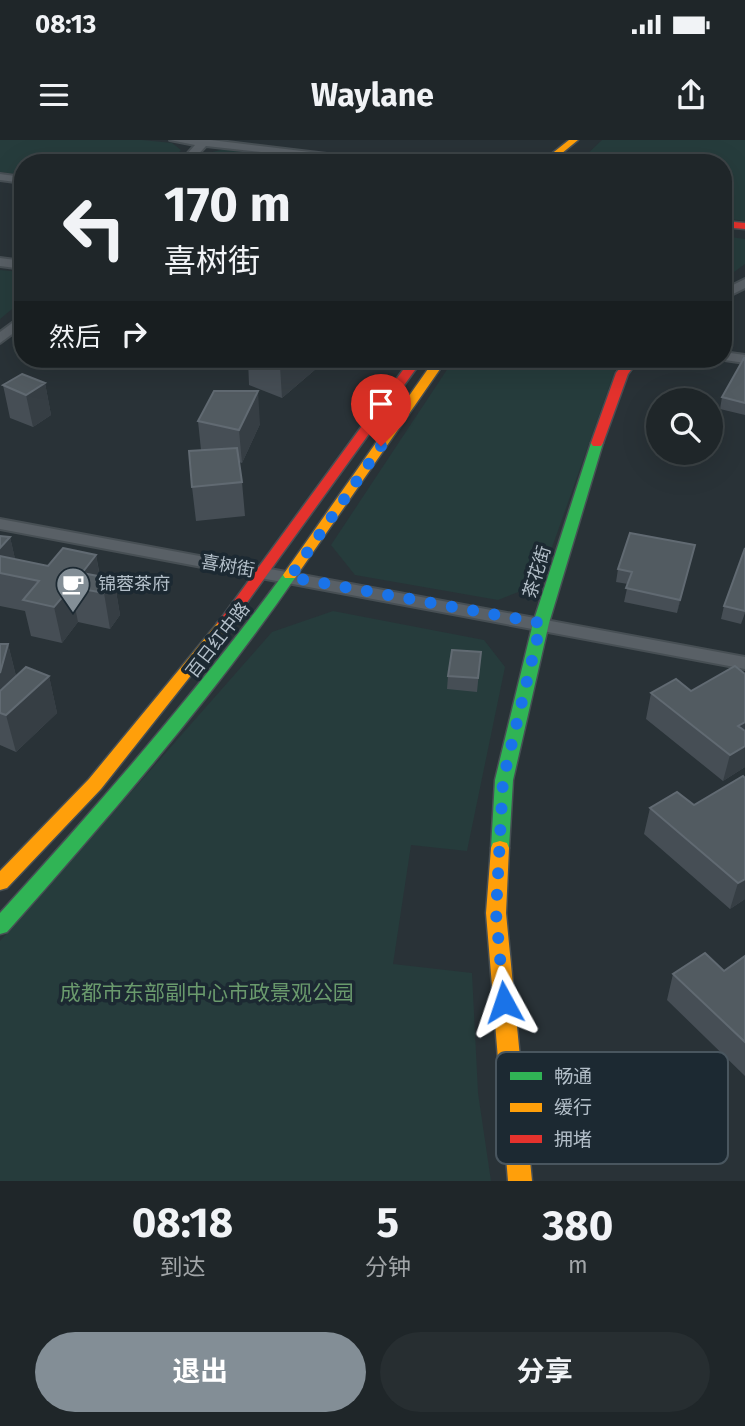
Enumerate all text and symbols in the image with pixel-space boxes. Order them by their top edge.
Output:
text: 08:13 [35,9,96,40]
icon: menu [35,76,73,114]
text: Waylane [311,76,434,114]
icon: share [672,76,710,114]
text: 170 m [164,175,291,234]
icon: left [49,182,140,273]
text: 喜树街 [164,242,260,280]
icon: right [115,315,153,353]
text: 然后 [49,322,101,353]
pin [351,374,411,446]
icon: arrive [362,385,400,423]
map controls [646,388,723,465]
button: search [646,388,723,465]
street label: 茶花街 [519,543,555,601]
street label: 喜树街 [200,550,256,582]
cafe icon: 锦蓉茶府 [54,565,92,614]
place label: 锦蓉茶府 [98,573,170,595]
street label: 百日红中路 [182,598,254,682]
position arrow [467,965,541,1039]
park label: 成都市东部副中心市政景观公园 [60,980,354,1006]
legend [496,1052,728,1164]
text: 畅通 [554,1065,592,1088]
text: 缓行 [554,1096,592,1119]
text: 拥堵 [554,1128,592,1151]
text: 08:18 [132,1198,233,1248]
text: 5 [377,1198,399,1248]
text: 380 [542,1201,613,1251]
text: m [568,1251,588,1279]
text: 到达 [159,1253,205,1281]
text: 分钟 [365,1253,411,1281]
button: 退出 [35,1332,366,1412]
button: 分享 [380,1332,710,1412]

